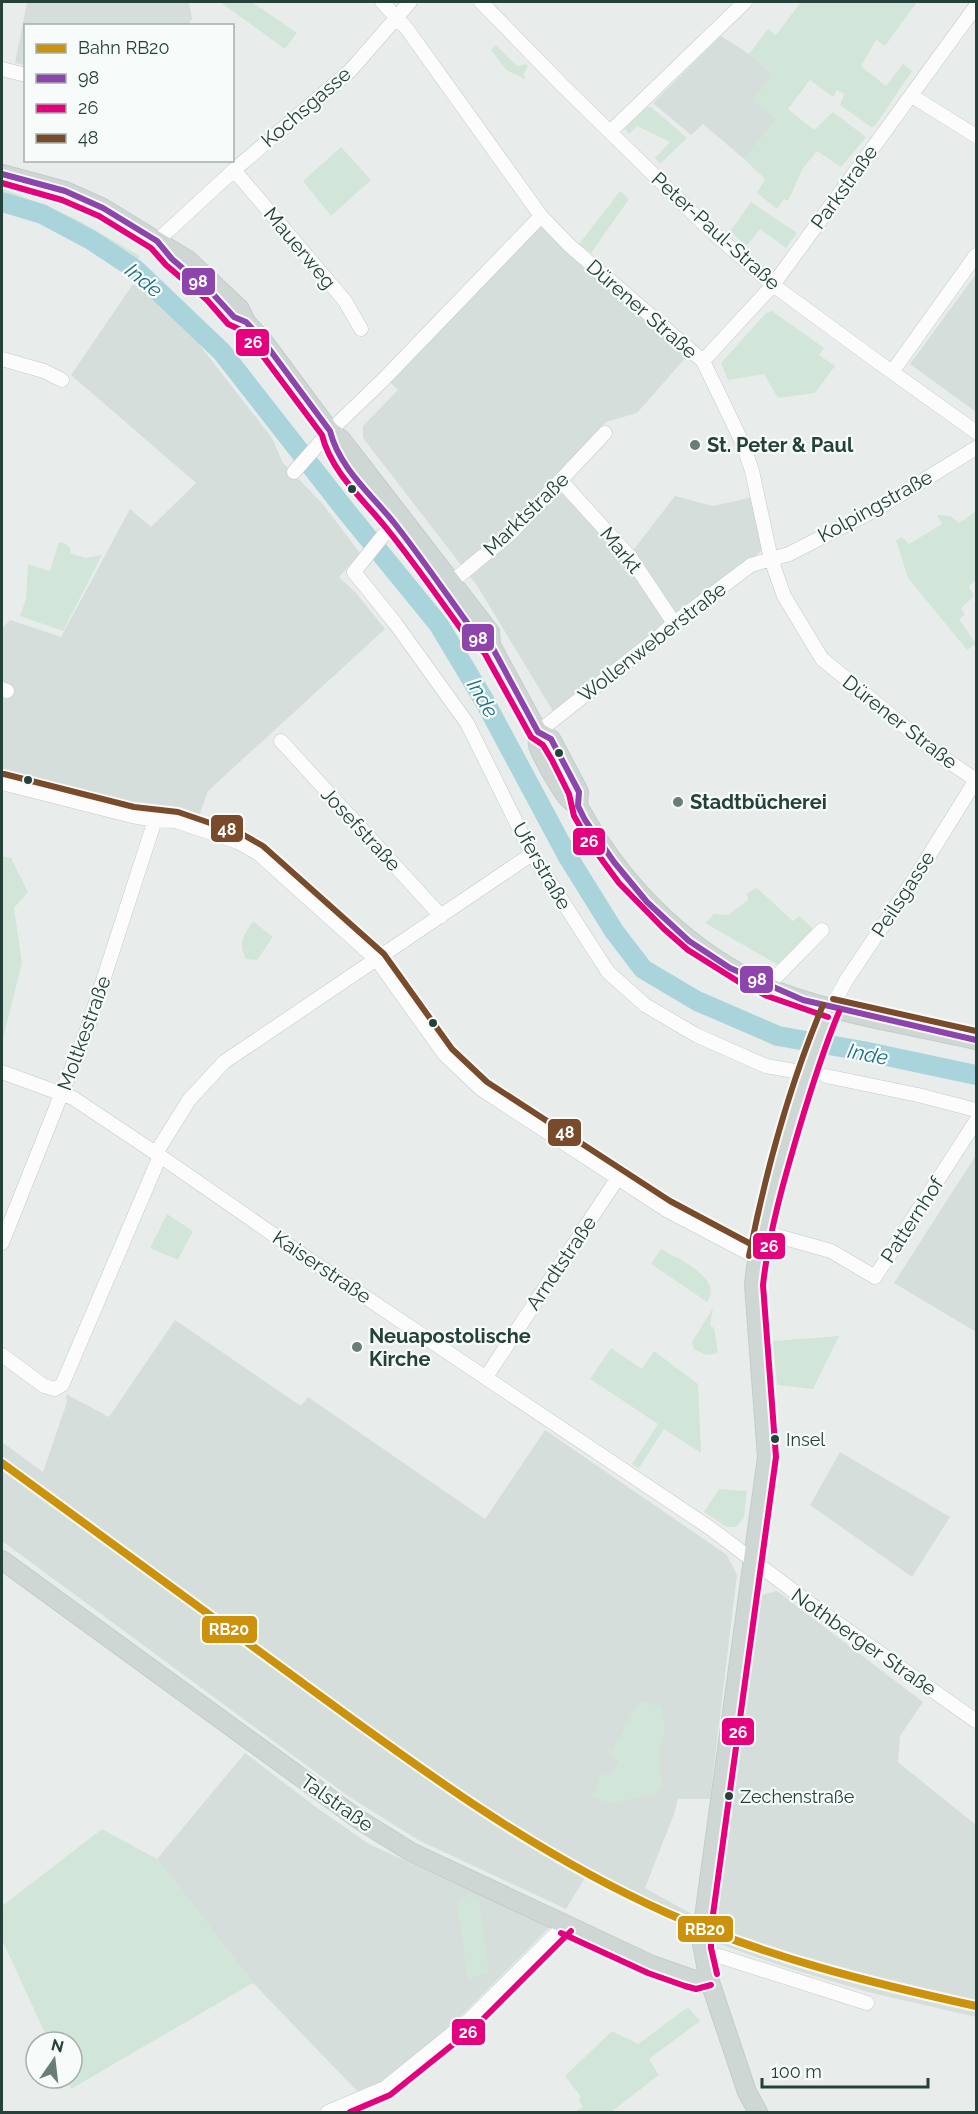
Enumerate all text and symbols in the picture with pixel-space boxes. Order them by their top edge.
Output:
legend [24,24,234,162]
text: Bahn RB20 [78,37,170,58]
street label: Kochsgasse [256,61,356,152]
text: 98 [78,67,99,88]
text: 26 [78,97,98,118]
text: 48 [78,127,99,148]
street label: Parkstraße [806,140,883,234]
street label: Peter-Paul-Straße [647,167,785,295]
street label: Mauerweg [259,202,341,294]
street label: Dürener Straße [582,254,703,364]
water label: Inde [120,257,168,303]
line badge: 98 [181,267,216,296]
text: 98 [188,272,208,291]
line badge: 26 [235,328,270,357]
text: 26 [244,333,263,352]
place label: St. Peter & Paul [707,433,854,457]
marker: St. Peter & Paul [688,438,702,452]
street label: Kolpingstraße [814,465,937,547]
street label: Marktstraße [478,467,574,561]
unlabelled marker [346,483,358,495]
street label: Markt [595,522,647,578]
street label: Wollenweberstraße [573,577,731,707]
line badge: 98 [461,623,495,652]
text: 98 [468,629,488,648]
street label: Dürener Straße [838,670,962,774]
water label: Inde [462,674,504,722]
unlabelled marker [553,747,565,759]
unlabelled marker [22,774,34,786]
street label: Josefstraße [316,782,406,876]
place label: Stadtbücherei [690,790,827,814]
marker: Stadtbücherei [671,795,685,809]
line badge: 48 [210,814,244,843]
street label: Uferstraße [507,818,577,914]
text: 48 [218,820,236,839]
line badge: 26 [572,827,606,856]
text: 26 [580,832,599,851]
street label: Peilsgasse [866,846,940,942]
line badge: 98 [739,965,774,994]
text: 98 [747,970,767,989]
street label: Moltkestraße [52,972,116,1094]
unlabelled marker [427,1017,439,1029]
water label: Inde [846,1038,890,1070]
line badge: 48 [547,1118,582,1147]
text: 48 [556,1123,574,1142]
street label: Patternhof [876,1172,949,1267]
street label: Arndtstraße [521,1211,601,1315]
street label: Kaiserstraße [268,1225,376,1309]
line badge: 26 [752,1232,786,1260]
text: 26 [760,1237,779,1256]
place label: Neuapostolische Kirche [369,1324,531,1371]
marker: Neuapostolische Kirche [350,1340,364,1354]
place label: Insel [786,1429,825,1450]
marker: Insel [769,1433,781,1445]
street label: Nothberger Straße [787,1583,941,1701]
line badge: RB20 [201,1615,258,1644]
text: RB20 [209,1620,249,1639]
line badge: 26 [721,1717,755,1746]
text: 26 [729,1723,748,1742]
street label: Talstraße [296,1769,378,1837]
place label: Zechenstraße [740,1786,855,1807]
marker: Zechenstraße [723,1790,735,1802]
line badge: RB20 [677,1915,734,1943]
text: RB20 [685,1920,725,1939]
line badge: 26 [451,2018,486,2046]
text: 26 [459,2023,478,2042]
north arrow [24,2030,84,2090]
text: N [49,2035,66,2057]
scale bar [762,2051,928,2089]
text: 100 m [771,2061,822,2082]

